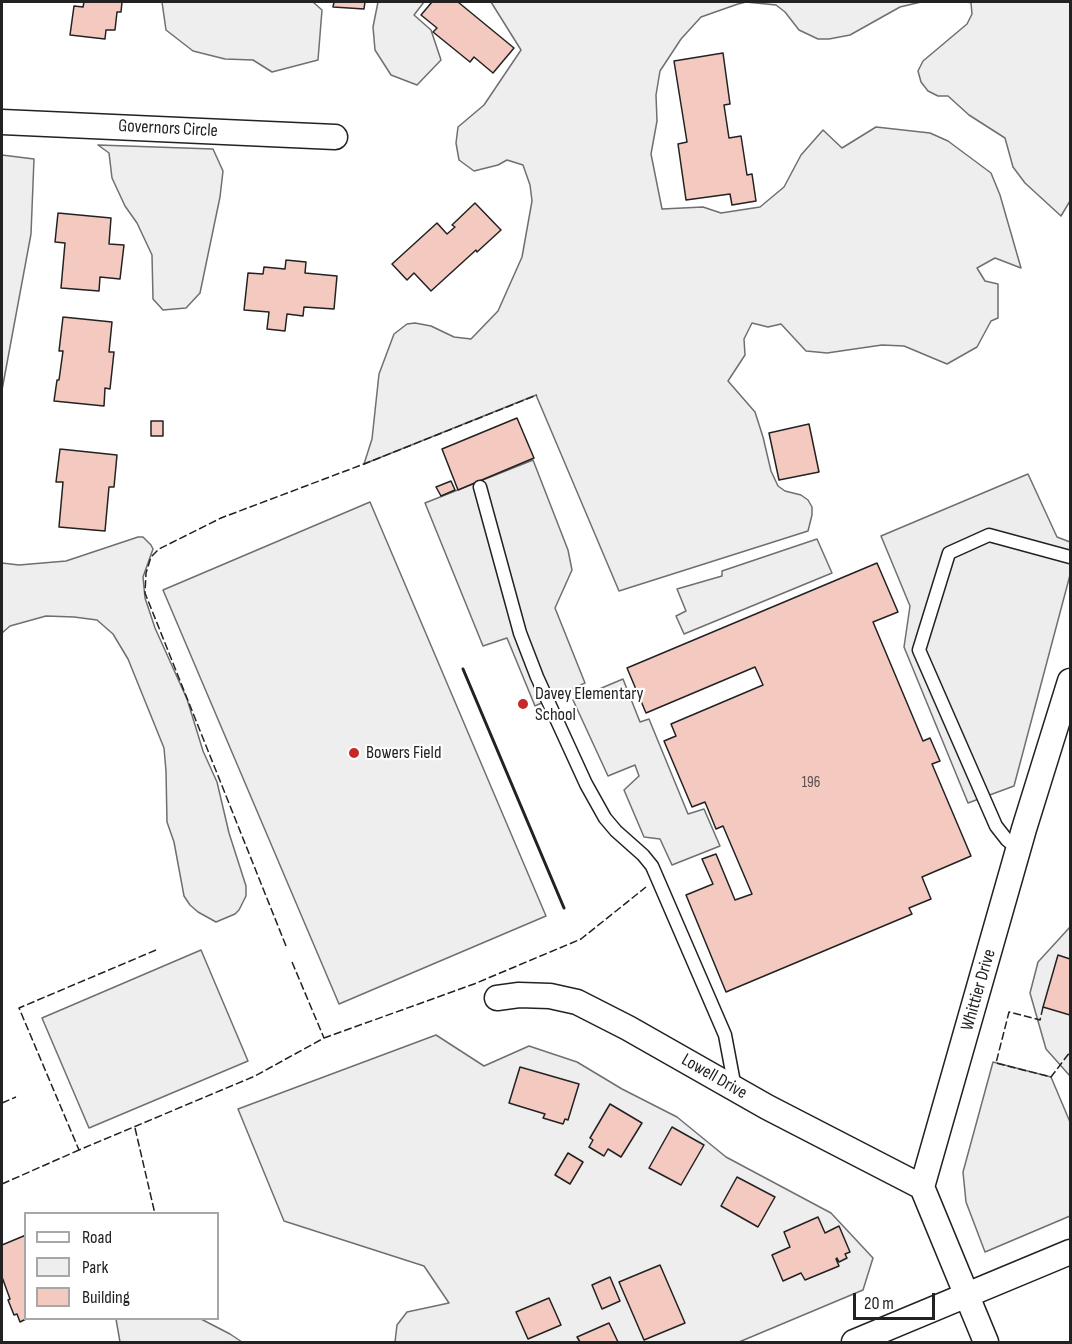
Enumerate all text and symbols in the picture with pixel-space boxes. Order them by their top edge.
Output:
street label: Governors Circle [118,116,218,142]
place label: Davey Elementary School [535,683,643,726]
marker: Davey Elementary School [516,697,530,711]
place label: Bowers Field [366,742,441,764]
marker: Bowers Field [347,746,361,760]
house number: 196 [802,774,820,792]
street label: Whittier Drive [957,947,1001,1033]
street label: Lowell Drive [677,1050,751,1104]
legend [24,1212,219,1320]
text: Road [82,1227,112,1248]
text: Park [82,1257,108,1278]
scale bar [856,1281,938,1319]
text: Building [82,1287,130,1308]
text: 20 m [864,1293,894,1314]

